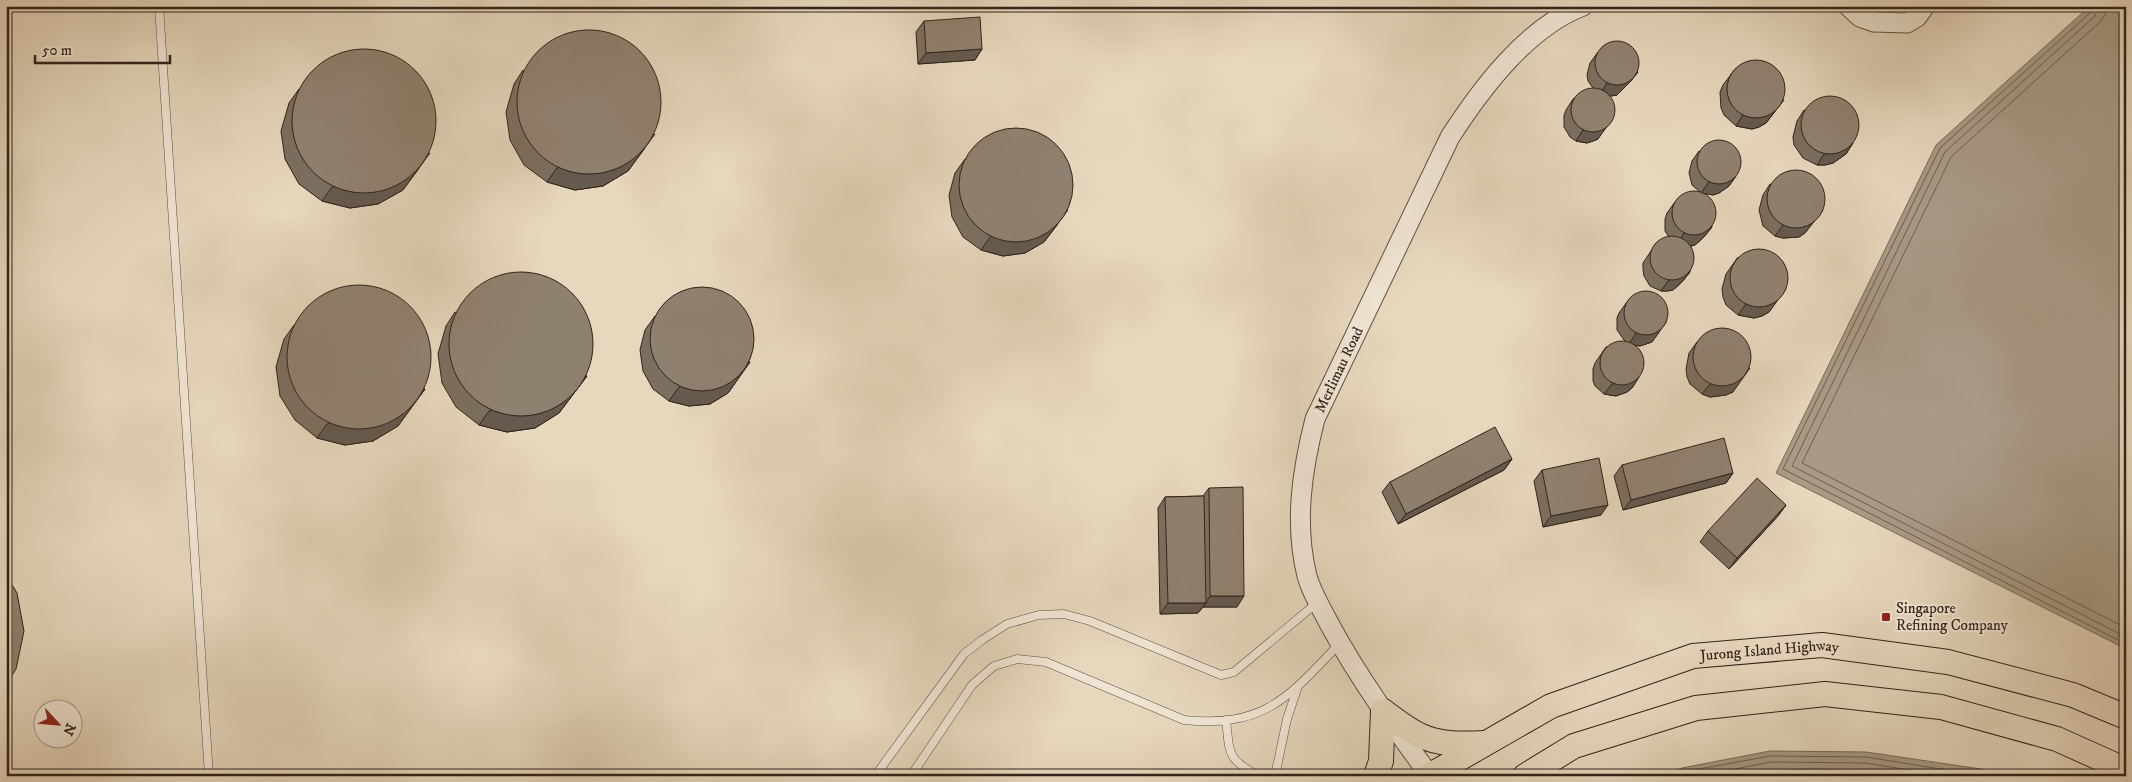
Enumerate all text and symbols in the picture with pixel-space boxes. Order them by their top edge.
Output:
scale bar [35,32,170,64]
text: 50 m [42,41,72,60]
street label: Merlimau Road [1310,323,1367,416]
place label: Singapore Refining Company [1896,599,2009,635]
marker: Singapore Refining Company [1880,611,1892,623]
street label: Jurong Island Highway [1697,635,1841,665]
north arrow [32,700,82,750]
text: N [58,720,79,739]

